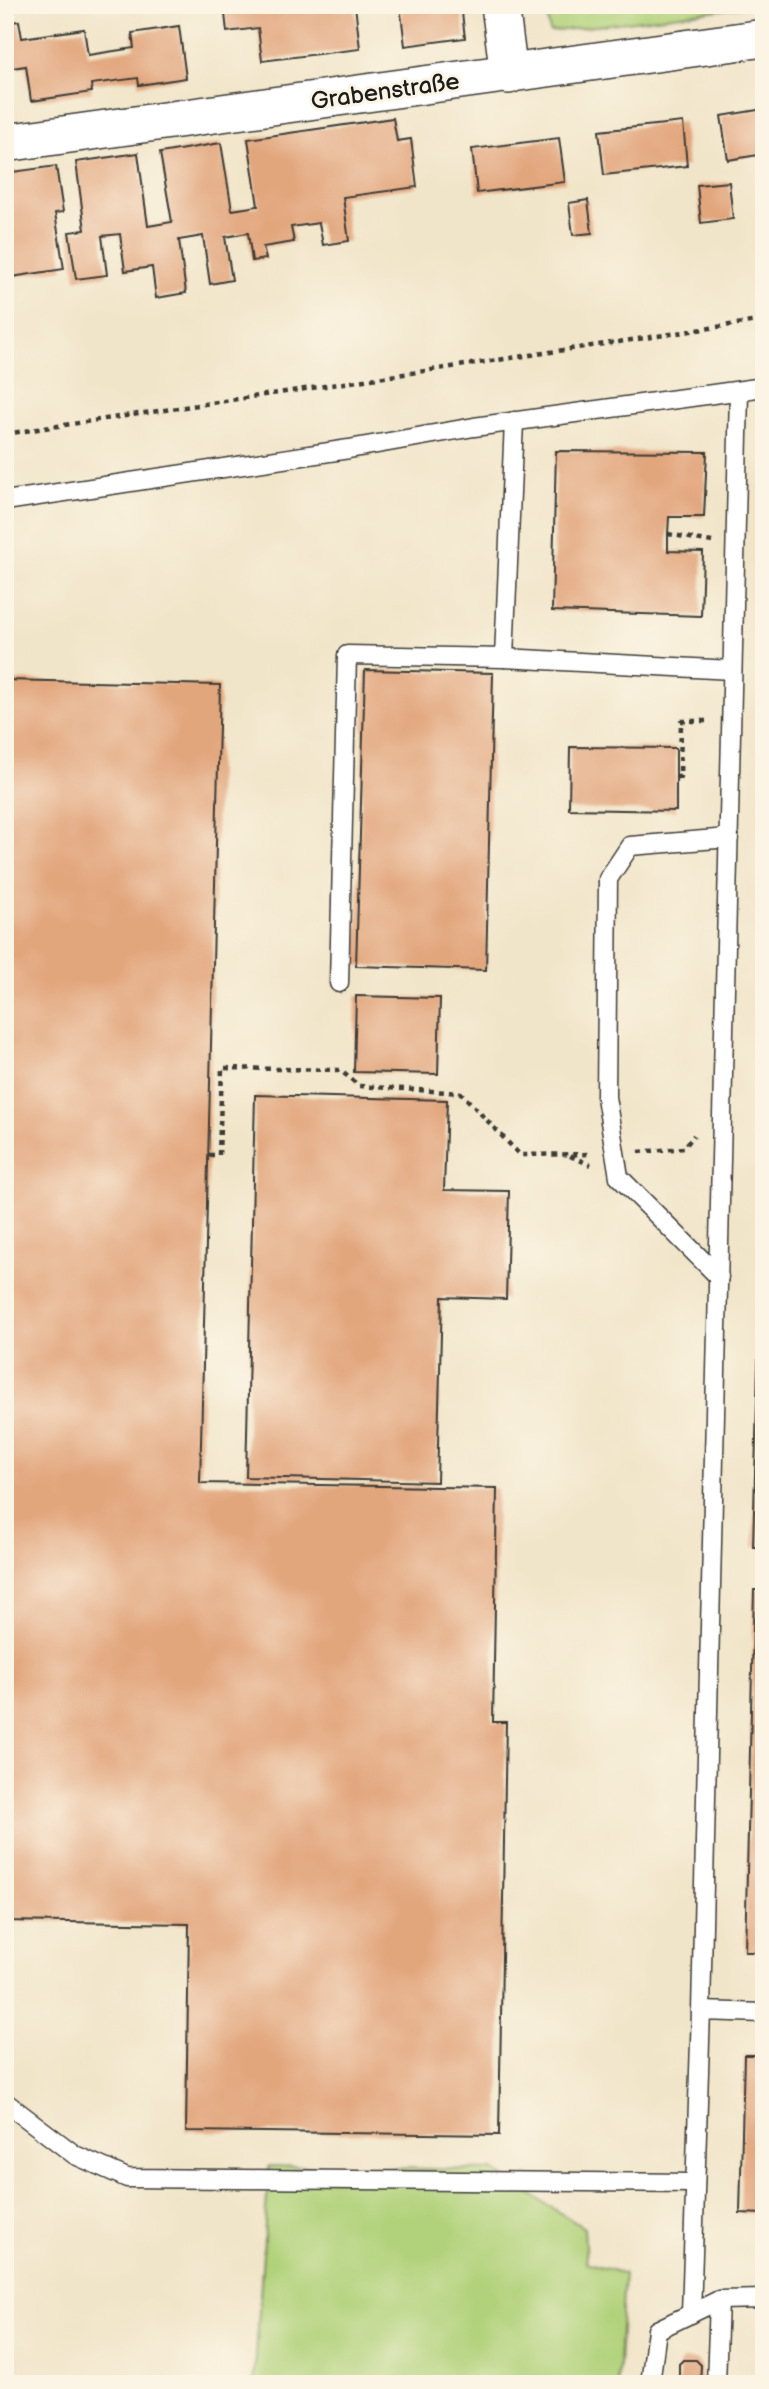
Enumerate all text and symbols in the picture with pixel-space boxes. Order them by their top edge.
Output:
street label: Grabenstraße [309,67,461,116]

